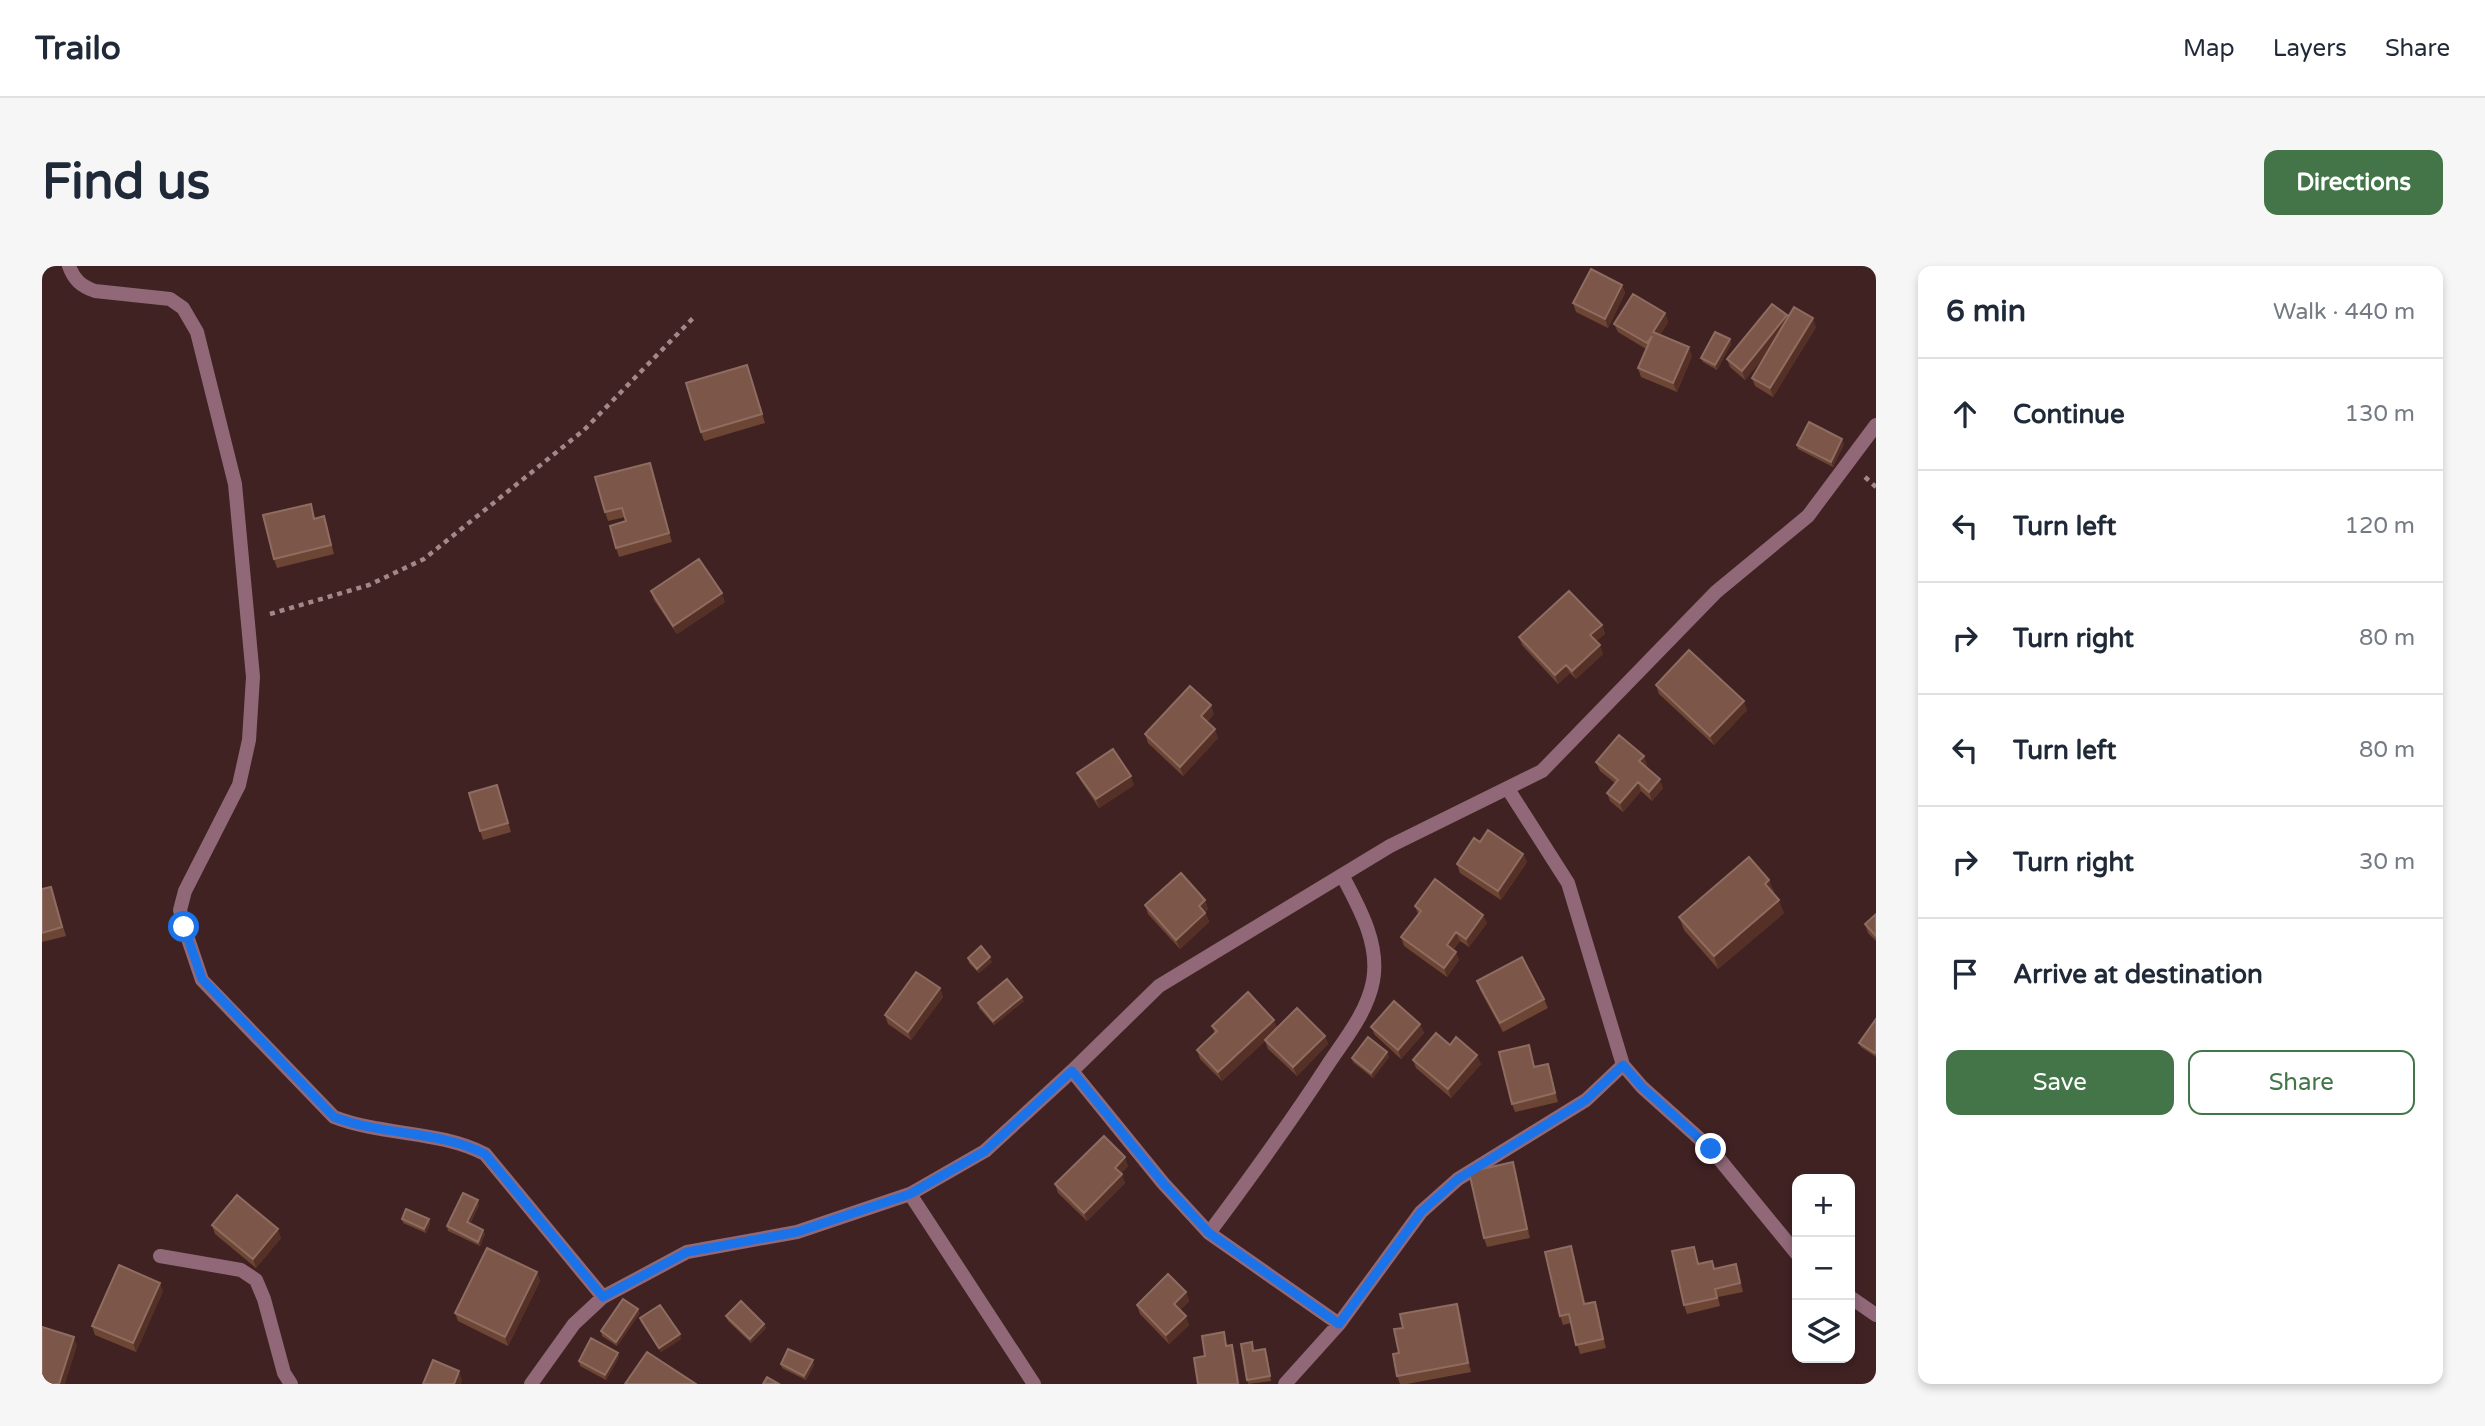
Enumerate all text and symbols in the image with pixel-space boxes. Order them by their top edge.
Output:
text: Trailo [35,29,121,68]
text: Map [2183,34,2235,63]
text: Layers [2273,34,2347,63]
text: Share [2385,34,2450,63]
button: Directions [2264,150,2443,215]
text: Find us [42,153,210,212]
text: 6 min [1946,293,2026,330]
text: Walk · 440 m [2273,298,2415,326]
icon: ahead [1946,395,1984,433]
text: Continue [2013,399,2125,430]
text: 130 m [2345,400,2415,428]
icon: left [1946,507,1984,545]
text: Turn left [2013,511,2116,542]
text: 120 m [2345,512,2415,540]
icon: right [1946,619,1984,657]
text: Turn right [2013,623,2134,654]
text: 80 m [2359,624,2415,652]
icon: left [1946,731,1984,769]
text: Turn left [2013,735,2116,766]
text: 80 m [2359,736,2415,764]
icon: right [1946,843,1984,881]
text: Turn right [2013,847,2134,878]
text: 30 m [2359,848,2415,876]
route start [168,911,199,942]
icon: arrive [1946,955,1984,993]
text: Arrive at destination [2013,959,2263,990]
button: Save [1946,1050,2174,1115]
button: Share [2188,1050,2415,1115]
route end [1695,1133,1726,1164]
map controls [1792,1174,1855,1363]
button: + [1792,1174,1855,1237]
button: − [1792,1237,1855,1300]
button: layers [1792,1300,1855,1363]

